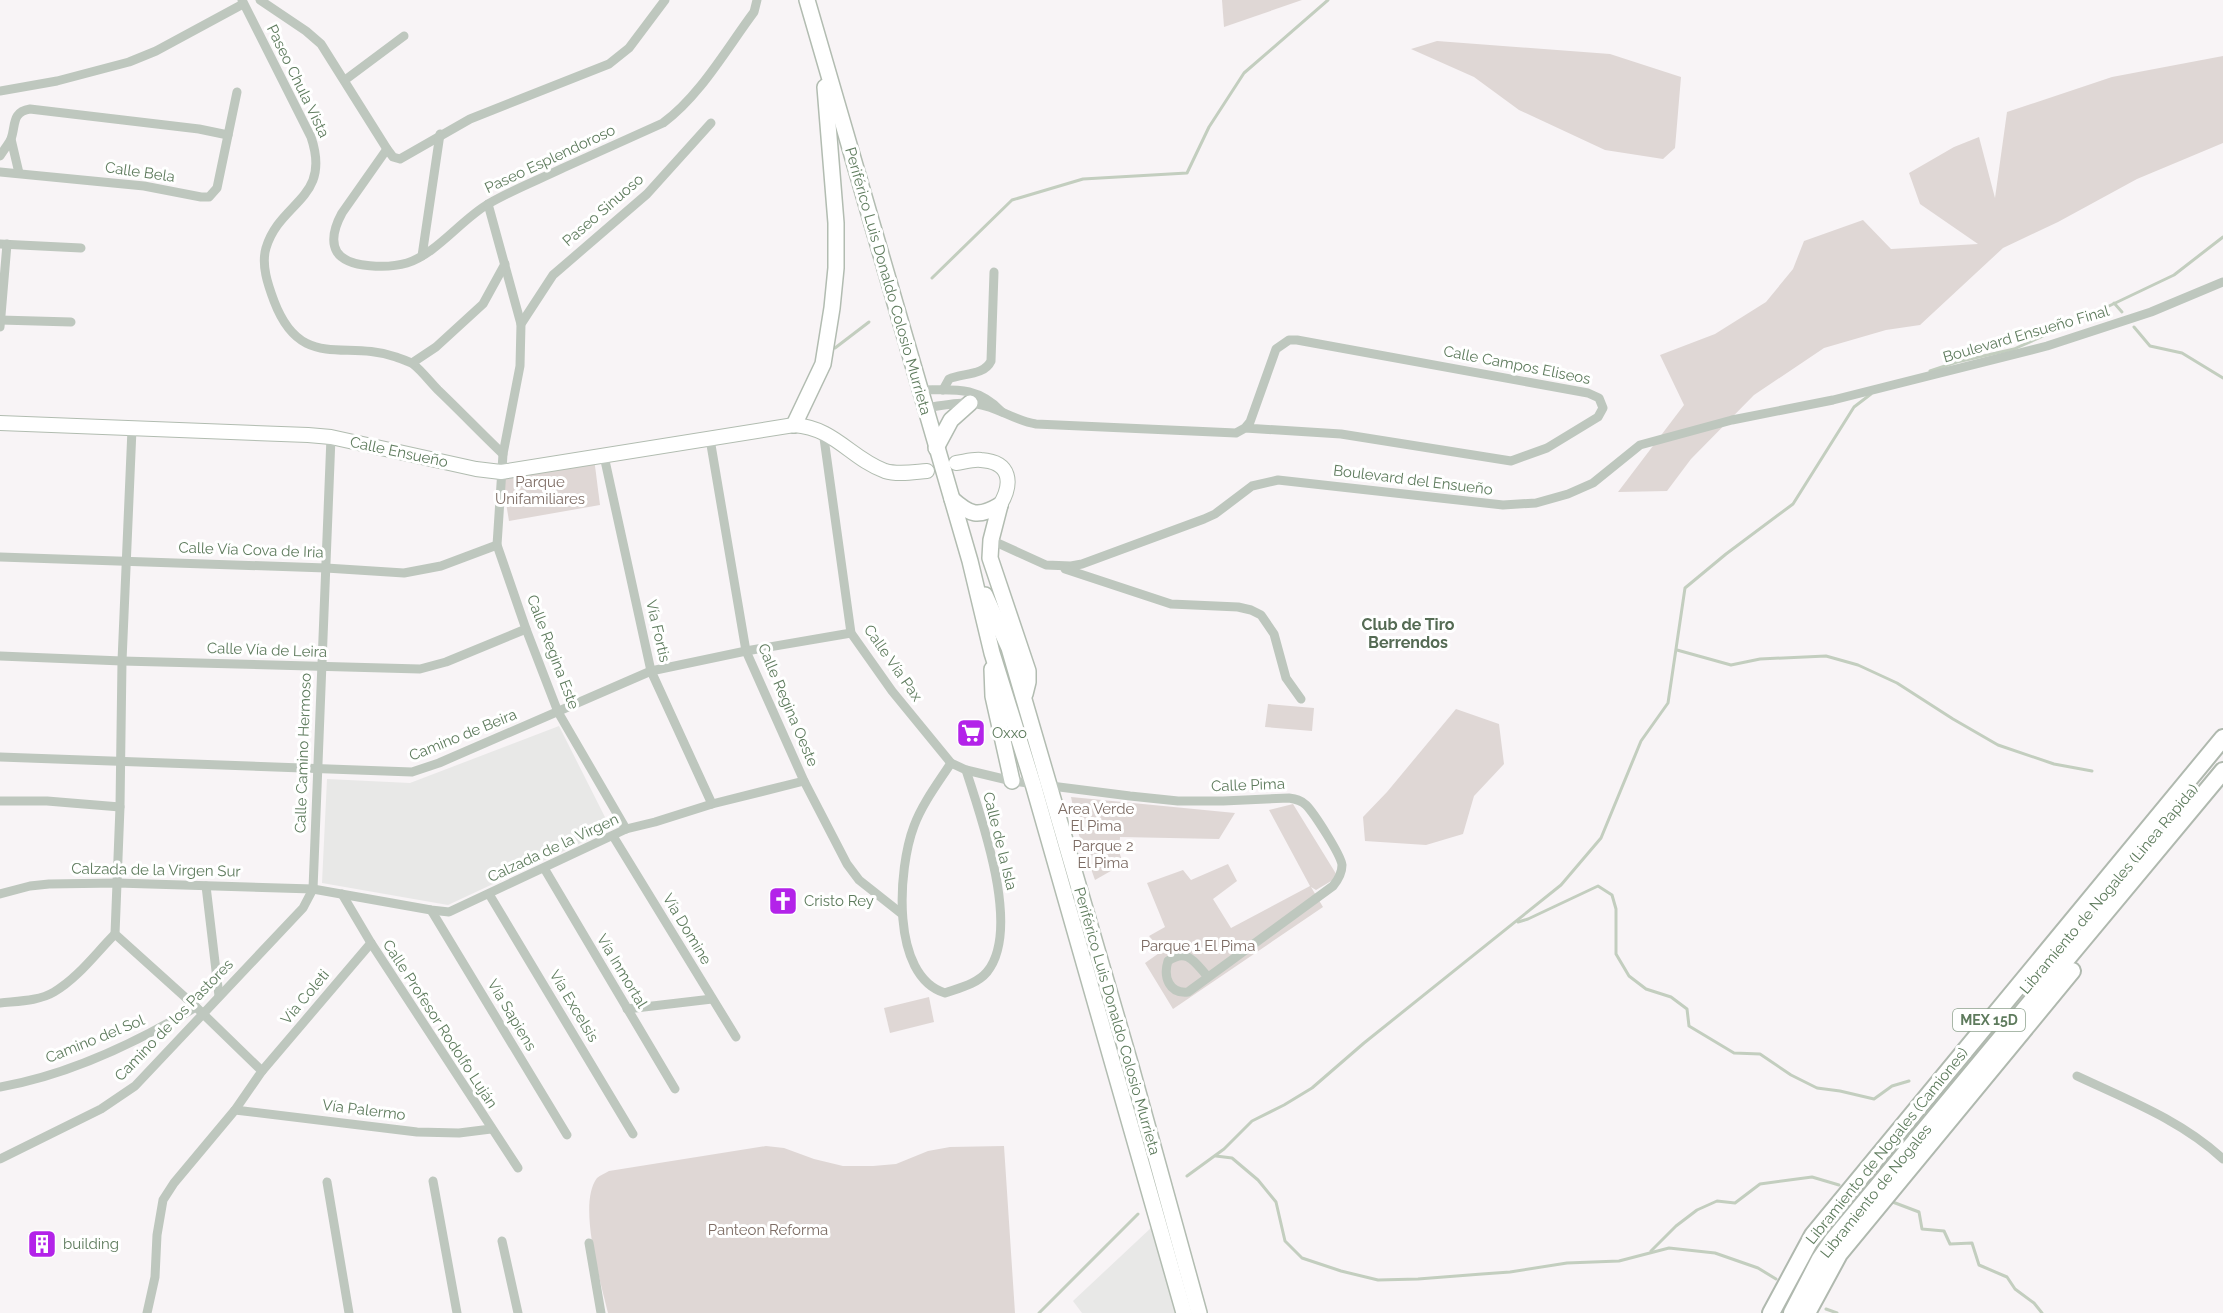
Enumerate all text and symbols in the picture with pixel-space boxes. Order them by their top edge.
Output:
street label: Paseo Chula Vista [263,21,333,141]
street label: Paseo Esplendoroso [482,121,618,197]
street label: Periférico Luis Donaldo Colosio Murrieta [841,145,935,417]
street label: Calle Bela [104,158,176,186]
street label: Paseo Sinuoso [559,170,647,250]
street label: Boulevard Ensueño Final [1941,301,2112,366]
street label: Calle Campos Eliseos [1442,342,1592,388]
street label: Calle Ensueño [348,433,450,471]
street label: Boulevard del Ensueño [1332,461,1494,499]
park label: Parque Unifamiliares [495,473,585,508]
street label: Calle Vía Cova de Iria [178,538,324,562]
street label: Calle Regina Este [523,592,583,712]
street label: Vía Fortis [642,598,674,664]
district label: Club de Tiro Berrendos [1362,615,1455,652]
street label: Calle Vía Pax [860,621,926,705]
street label: Calle Vía de Leira [207,639,327,661]
street label: Calle Regina Oeste [754,641,822,769]
street label: Calle Camino Hermoso [291,673,315,833]
street label: Camino de Beira [407,705,519,765]
supermarket icon: Oxxo [955,717,987,749]
place label: Oxxo [992,724,1027,742]
street label: Calle Pima [1211,775,1285,795]
street label: Libramiento de Nogales (Linea Rapida) [2016,781,2202,997]
street label: Calle de la Isla [979,790,1021,892]
park label: Area Verde El Pima [1058,800,1135,835]
street label: Calzada de la Virgen [485,810,621,886]
park label: Parque 2 El Pima [1072,837,1134,872]
street label: Calzada de la Virgen Sur [71,860,242,880]
church icon: Cristo Rey [767,885,799,917]
street label: Periférico Luis Donaldo Colosio Murrieta [1070,885,1164,1157]
street label: Vía Domine [659,890,715,968]
place label: Cristo Rey [804,892,874,910]
street label: Vía Inmortal [593,931,652,1012]
street label: Calle Profesor Rodolfo Luján [379,936,501,1112]
park label: Parque 1 El Pima [1141,937,1255,955]
street label: Camino de los Pastores [111,955,237,1085]
street label: Vía Coleti [277,966,333,1028]
street label: Vía Excelsis [546,967,602,1045]
street label: Vía Sapiens [484,976,540,1054]
road number: MEX 15D [1953,1009,2025,1031]
street label: Camino del Sol [43,1011,148,1067]
street label: Libramiento de Nogales (Camiones) [1802,1044,1972,1248]
street label: Vía Palermo [321,1096,407,1124]
street label: Libramiento de Nogales [1817,1121,1935,1261]
park label: Panteon Reforma [708,1221,828,1239]
building icon: building [26,1228,58,1260]
place label: building [63,1235,119,1253]

